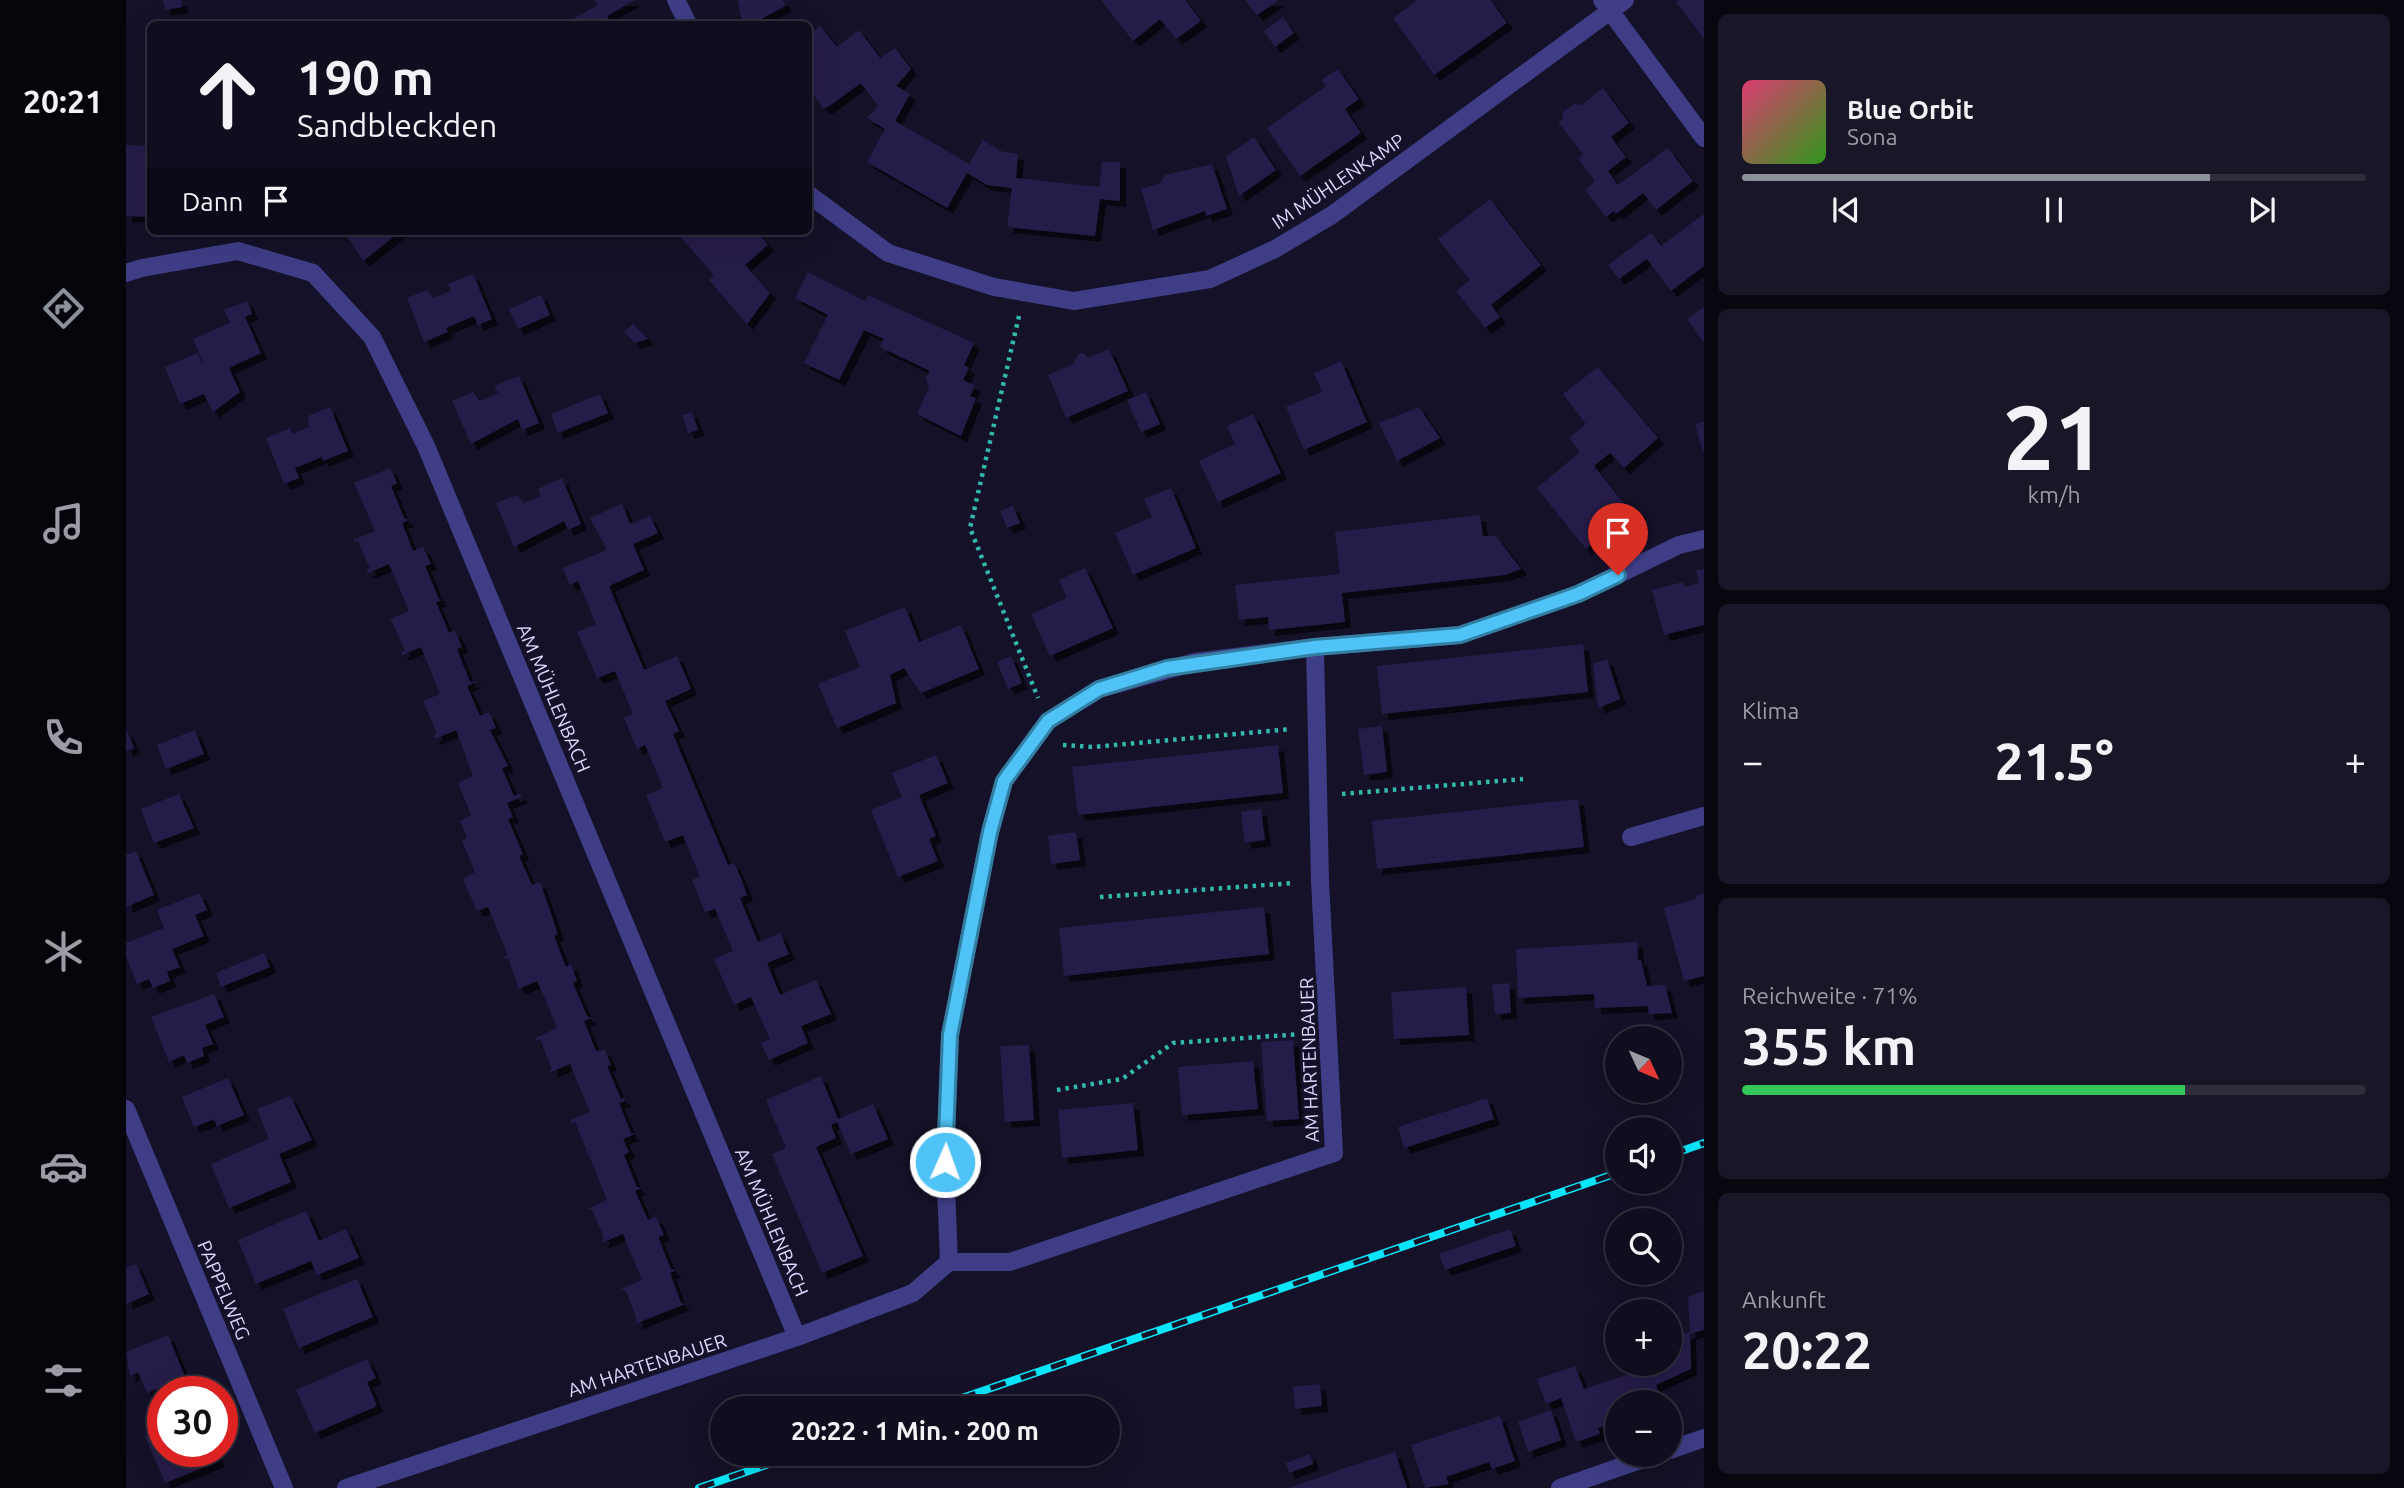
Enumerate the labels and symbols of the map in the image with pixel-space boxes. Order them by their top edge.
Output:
street label: IM MÜHLENKAMP [1268,129,1408,233]
pin [1588,503,1648,575]
street label: AM MÜHLENBACH [513,621,595,775]
street label: AM HARTENBAUER [1295,977,1323,1143]
north arrow [1605,1026,1682,1102]
position arrow [908,1125,982,1199]
street label: AM MÜHLENBACH [731,1145,813,1299]
street label: PAPPELWEG [193,1237,255,1343]
street label: AM HARTENBAUER [565,1329,729,1401]
speed limit sign: 30 [147,1376,238,1467]

